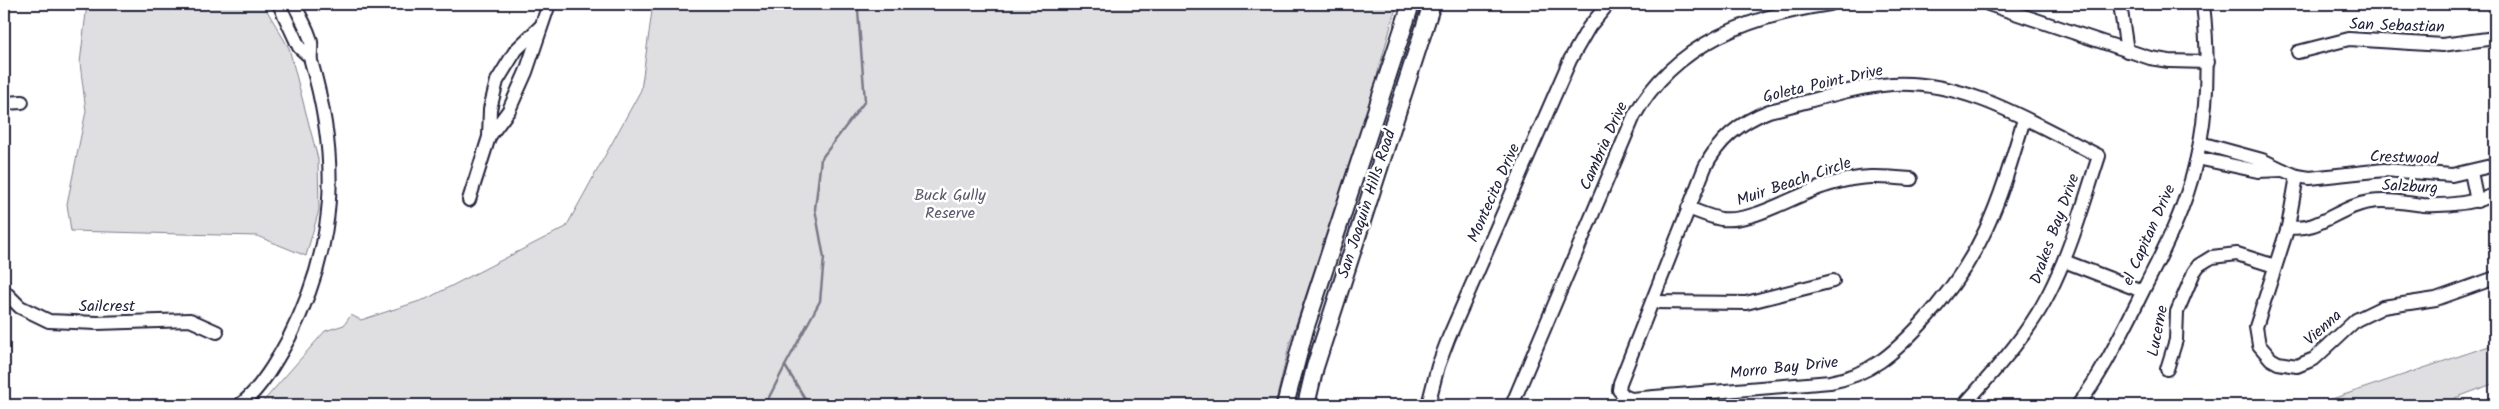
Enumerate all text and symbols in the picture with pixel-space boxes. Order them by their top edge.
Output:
street label: San Sebastian [2349,12,2445,40]
street label: Goleta Point Drive [1761,58,1885,110]
street label: Cambria Drive [1573,98,1635,194]
street label: San Joaquin Hills Road [1331,126,1403,282]
street label: Montecito Drive [1461,140,1527,246]
street label: Crestwood [2369,144,2440,172]
street label: Muir Beach Circle [1733,151,1855,213]
street label: Drakes Bay Drive [2023,170,2087,288]
street label: Salzburg [2381,173,2439,201]
street label: el Capitan Drive [2116,181,2182,289]
park label: Buck Gully Reserve [914,183,986,226]
street label: Sailcrest [79,294,136,319]
street label: Lucerne [2141,303,2175,359]
street label: Vienna [2298,304,2348,352]
street label: Morro Bay Drive [1728,350,1840,386]

